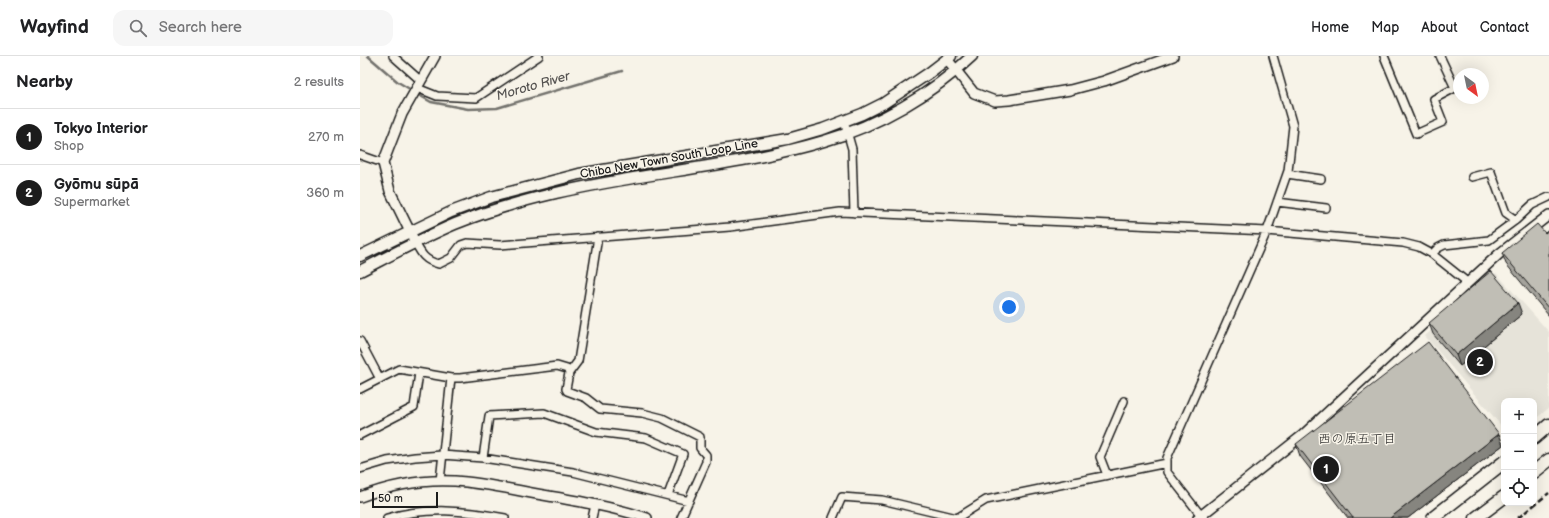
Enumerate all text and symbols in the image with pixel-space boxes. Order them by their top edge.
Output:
search box [113,10,393,46]
text: Wayfind [20,16,89,39]
icon: search [127,17,149,39]
text: Search here [159,18,242,37]
text: Home [1311,19,1349,36]
text: Map [1371,19,1399,36]
text: About [1421,19,1458,36]
text: Contact [1480,19,1529,36]
water label: Moroto River [494,67,573,104]
north arrow [1453,68,1489,104]
text: Nearby [16,72,73,92]
text: 2 results [294,74,344,90]
text: Tokyo Interior [54,119,148,138]
text: 1 [26,129,32,145]
text: 270 m [308,129,344,145]
street label: Chiba New Town South Loop Line [579,136,759,182]
text: Shop [54,138,84,154]
text: Gyōmu sūpā [54,175,139,194]
text: 2 [25,185,33,201]
text: 360 m [306,185,344,201]
text: Supermarket [54,194,130,210]
your location [999,297,1019,317]
pin: 2 [1467,347,1493,377]
map controls [1501,398,1537,506]
button: + [1501,398,1537,434]
district label: 西の原五丁目 [1318,431,1396,447]
button: − [1501,434,1537,470]
pin: 1 [1313,454,1339,484]
button: locate [1501,470,1537,506]
scale bar [372,490,438,509]
text: 50 m [378,492,403,505]

